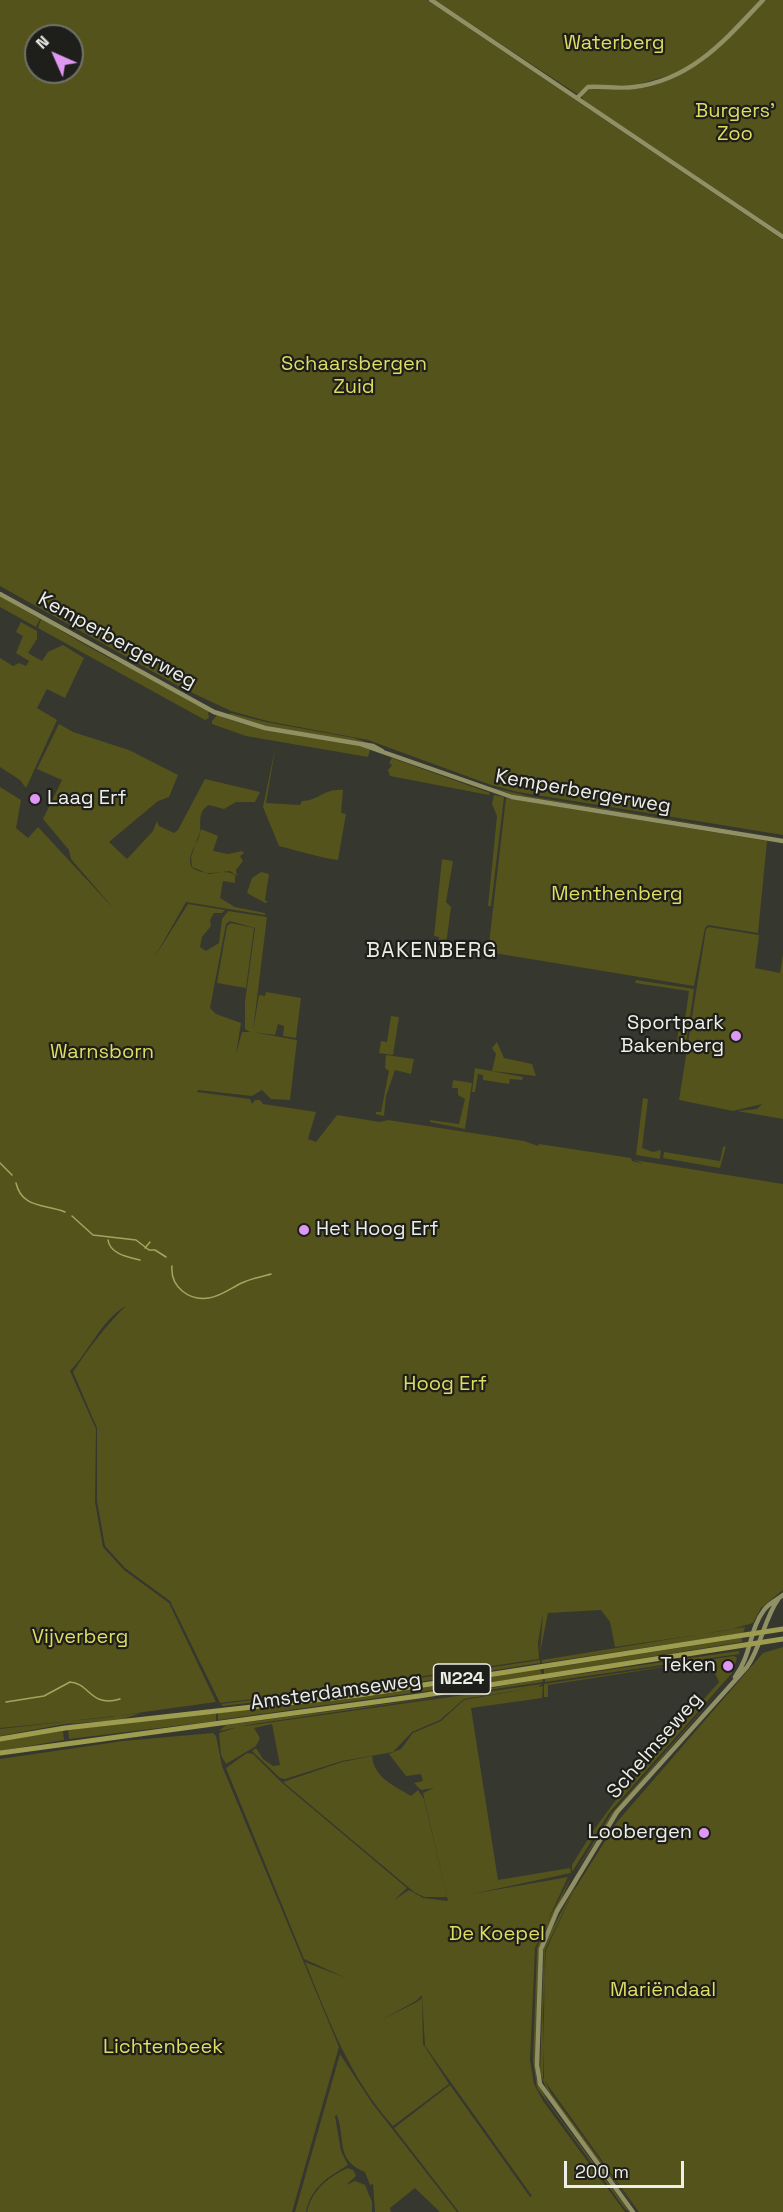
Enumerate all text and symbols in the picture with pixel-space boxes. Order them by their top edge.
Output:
north arrow [24,24,84,84]
text: N [31,31,54,54]
park label: Waterberg [563,32,665,56]
park label: Burgers' Zoo [695,100,775,147]
park label: Schaarsbergen Zuid [281,353,427,400]
street label: Kemperbergerweg [33,587,201,695]
street label: Kemperbergerweg [493,765,673,819]
place label: Laag Erf [47,787,126,811]
marker: Laag Erf [28,792,42,806]
park label: Menthenberg [551,883,683,907]
district label: BAKENBERG [366,938,498,964]
place label: Sportpark Bakenberg [620,1012,724,1059]
marker: Sportpark Bakenberg [729,1029,743,1043]
park label: Warnsborn [50,1041,154,1065]
place label: Het Hoog Erf [316,1218,438,1242]
marker: Het Hoog Erf [297,1223,311,1237]
park label: Hoog Erf [403,1373,487,1397]
park label: Vijverberg [32,1626,128,1650]
place label: Teken [660,1654,716,1678]
marker: Teken [721,1659,735,1673]
road number: N224 [434,1664,490,1694]
street label: Amsterdamseweg [249,1668,423,1716]
street label: Schelmseweg [602,1688,708,1804]
place label: Loobergen [588,1821,692,1845]
marker: Loobergen [697,1826,711,1840]
park label: De Koepel [449,1923,545,1947]
park label: Mariëndaal [610,1979,716,2003]
park label: Lichtenbeek [103,2036,223,2060]
scale bar [567,2149,687,2187]
text: 200 m [575,2160,629,2183]

